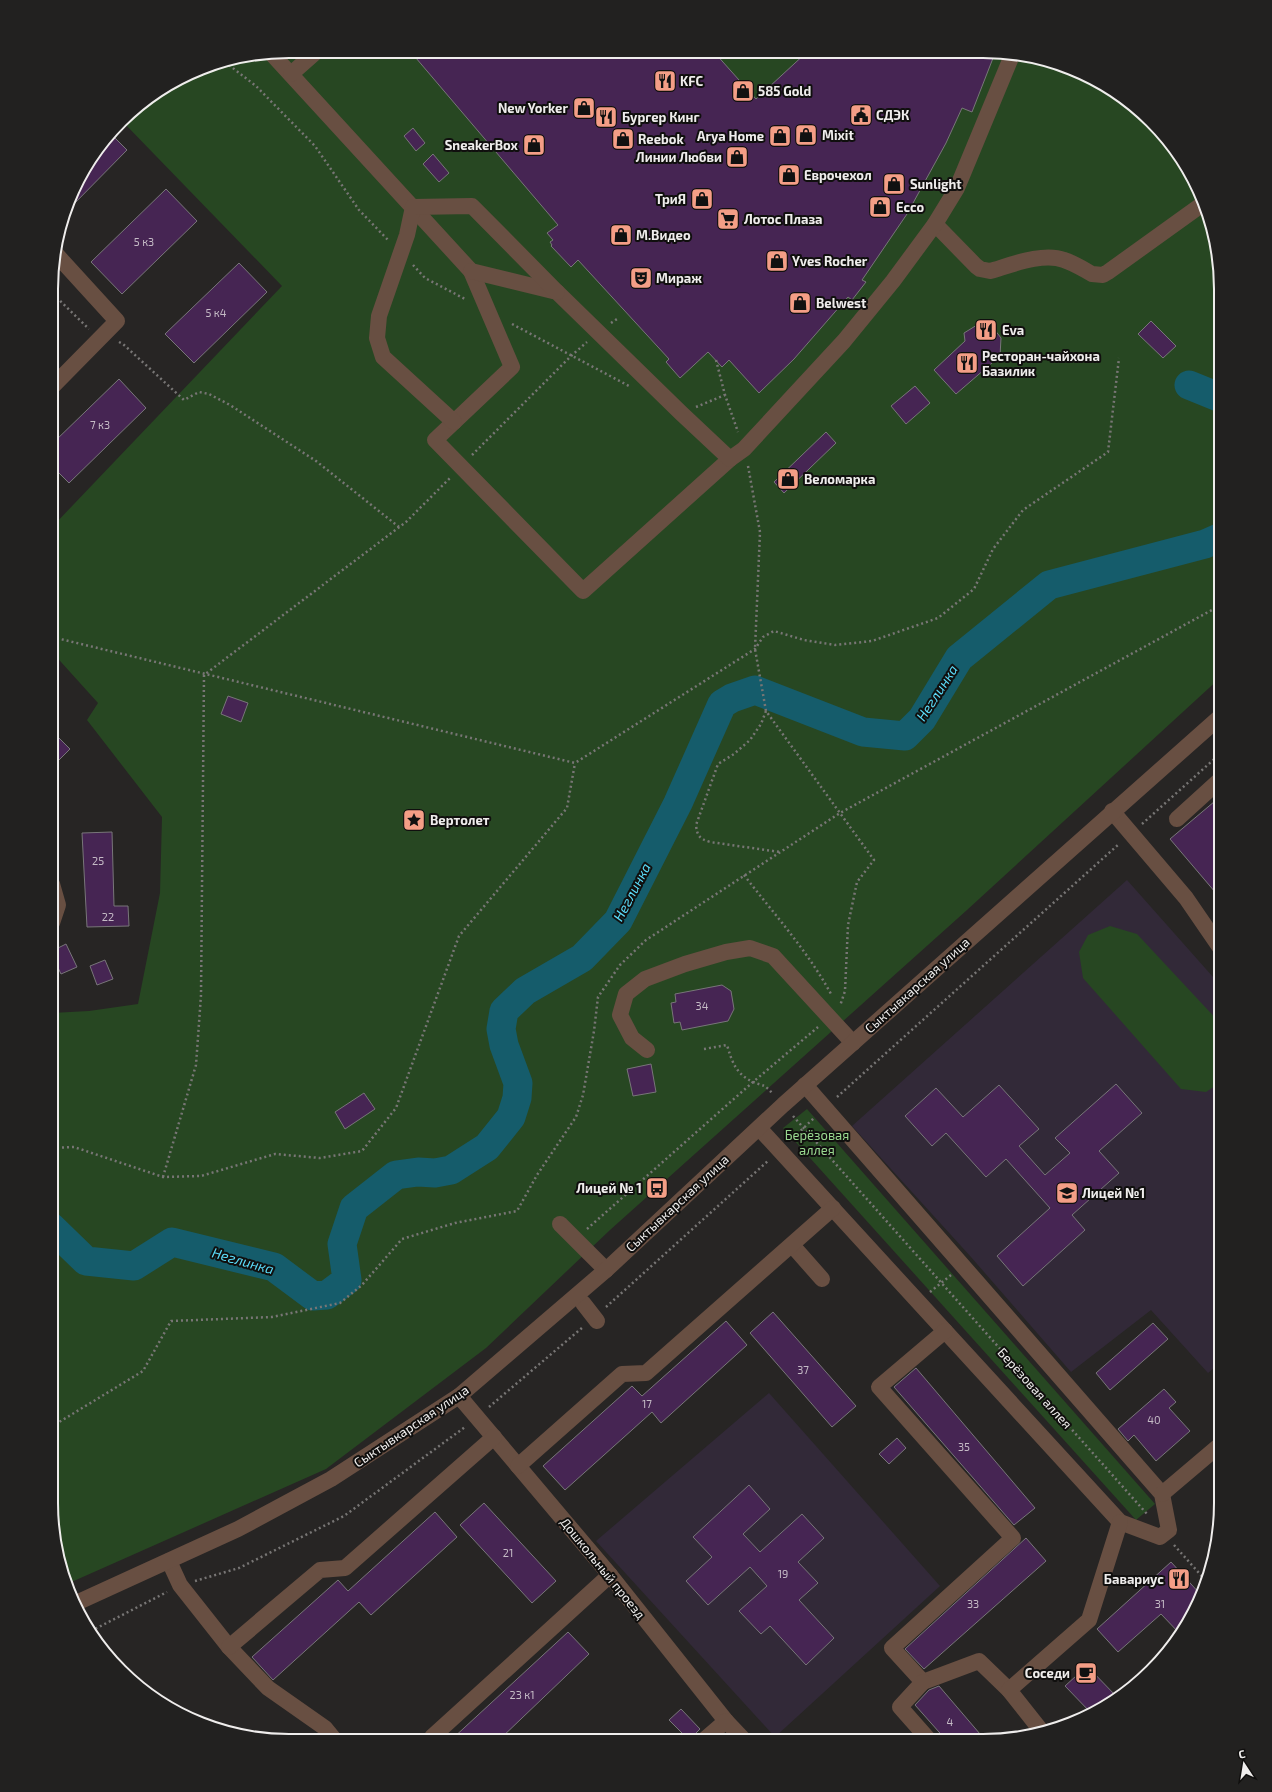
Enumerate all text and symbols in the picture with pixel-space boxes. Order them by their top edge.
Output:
restaurant icon: KFC [652,68,678,94]
place label: KFC [680,73,703,89]
shop icon: 585 Gold [730,78,756,104]
place label: 585 Gold [758,83,811,99]
shop icon: New Yorker [571,95,597,121]
place label: New Yorker [498,100,568,116]
public building icon: СДЭК [848,102,874,128]
restaurant icon: Бургер Кинг [593,104,619,130]
place label: СДЭК [876,107,910,123]
place label: Бургер Кинг [622,109,699,125]
shop icon: Mixit [793,122,819,148]
shop icon: Arya Home [767,123,793,149]
shop icon: Reebok [610,126,636,152]
place label: Mixit [822,127,854,143]
place label: Arya Home [697,128,764,144]
place label: Reebok [638,131,684,147]
shop icon: SneakerBox [521,132,547,158]
place label: SneakerBox [445,137,519,153]
shop icon: Линии Любви [724,144,750,170]
place label: Линии Любви [636,149,722,165]
shop icon: Еврочехол [776,162,802,188]
place label: Еврочехол [804,167,872,183]
shop icon: Sunlight [881,171,907,197]
place label: Sunlight [910,176,962,192]
shop icon: ТриЯ [689,186,715,212]
place label: ТриЯ [655,191,686,207]
shop icon: Ecco [867,194,893,220]
place label: Ecco [896,199,925,215]
supermarket icon: Лотос Плаза [715,206,741,232]
place label: Лотос Плаза [744,211,823,227]
shop icon: М.Видео [608,222,634,248]
place label: М.Видео [636,227,691,243]
house number: 5 к3 [134,235,154,248]
shop icon: Yves Rocher [764,248,790,274]
place label: Yves Rocher [792,253,868,269]
theatre icon: Мираж [628,265,654,291]
place label: Мираж [656,270,702,286]
shop icon: Belwest [787,290,813,316]
place label: Belwest [816,295,867,311]
house number: 5 к4 [205,306,227,319]
restaurant icon: Eva [973,317,999,343]
place label: Eva [1002,322,1024,338]
place label: Ресторан-чайхона Базилик [982,348,1100,379]
restaurant icon: Ресторан-чайхона Базилик [954,350,980,376]
house number: 7 к3 [90,418,110,431]
shop icon: Веломарка [775,466,801,492]
place label: Веломарка [804,471,875,487]
water label: Неглинка [912,661,961,724]
place icon: Вертолет [401,807,427,833]
place label: Вертолет [430,812,490,828]
house number: 25 [92,854,104,867]
water label: Неглинка [609,860,654,924]
house number: 22 [102,910,114,923]
street label: Сыктывкарская улица [861,934,973,1036]
house number: 34 [696,999,709,1012]
park label: Берёзовая аллея [785,1127,849,1158]
street label: Сыктывкарская улица [622,1151,732,1255]
bus stop icon: Лицей № 1 [644,1175,670,1201]
place label: Лицей № 1 [576,1180,642,1196]
school or university icon: Лицей №1 [1054,1180,1080,1206]
place label: Лицей №1 [1082,1185,1145,1201]
water label: Неглинка [210,1244,276,1277]
street label: Берёзовая аллея [994,1344,1076,1432]
house number: 37 [797,1363,809,1376]
street label: Сыктывкарская улица [350,1382,472,1470]
house number: 17 [642,1397,652,1410]
house number: 40 [1147,1413,1161,1426]
house number: 35 [958,1440,970,1453]
street label: Дошкольный проезд [557,1514,649,1622]
house number: 21 [503,1546,513,1559]
restaurant icon: Бавариус [1166,1566,1192,1592]
house number: 19 [778,1567,788,1580]
place label: Бавариус [1104,1571,1164,1587]
house number: 33 [967,1597,979,1610]
house number: 31 [1155,1597,1165,1610]
cafe icon: Соседи [1073,1660,1099,1686]
place label: Соседи [1025,1665,1070,1681]
house number: 23 к1 [509,1688,535,1701]
house number: 4 [947,1715,954,1728]
north arrow [1224,1744,1264,1784]
text: С [1237,1747,1247,1761]

